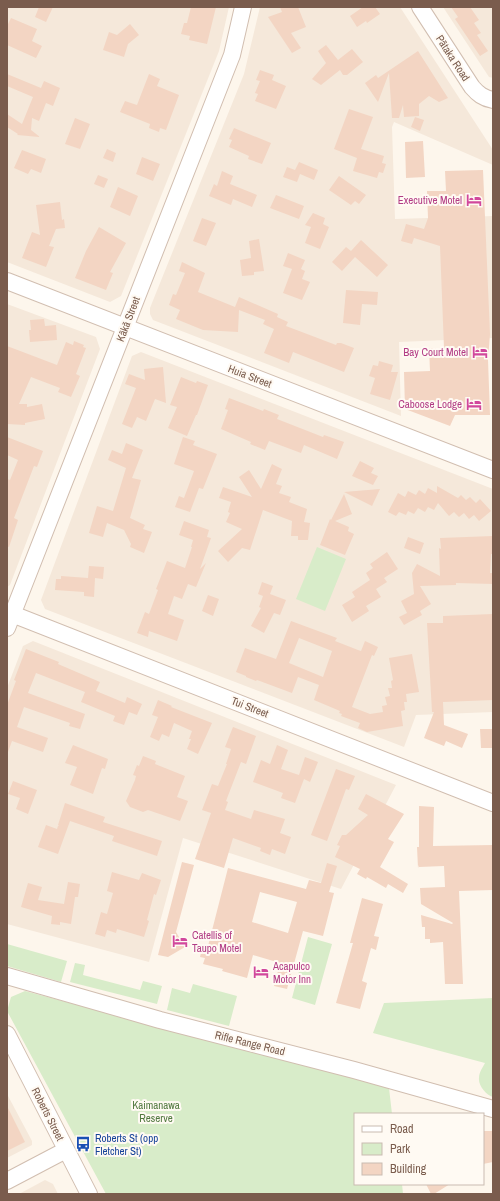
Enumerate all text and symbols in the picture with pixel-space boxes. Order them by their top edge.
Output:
street label: Pātaka Road [433,32,473,84]
hotel icon: Executive Motel [465,191,483,209]
place label: Executive Motel [398,193,462,207]
street label: Kākā Street [113,294,143,344]
hotel icon: Bay Court Motel [471,343,489,361]
place label: Bay Court Motel [403,345,468,359]
street label: Huia Street [226,361,274,391]
hotel icon: Caboose Lodge [465,395,483,413]
place label: Caboose Lodge [398,397,462,411]
street label: Tui Street [229,694,271,721]
place label: Catellis of Taupo Motel [192,928,241,955]
hotel icon: Catellis of Taupo Motel [171,932,189,950]
place label: Acapulco Motor Inn [272,959,311,986]
hotel icon: Acapulco Motor Inn [252,963,270,981]
street label: Rifle Range Road [214,1028,286,1058]
street label: Roberts Street [29,1085,68,1144]
park label: Kaimanawa Reserve [132,1098,180,1125]
legend [354,1113,484,1185]
text: Road [390,1121,414,1137]
place label: Roberts St (opp Fletcher St) [95,1131,158,1158]
bus stop icon: Roberts St (opp Fletcher St) [74,1135,92,1153]
text: Park [390,1141,410,1157]
text: Building [390,1161,427,1177]

